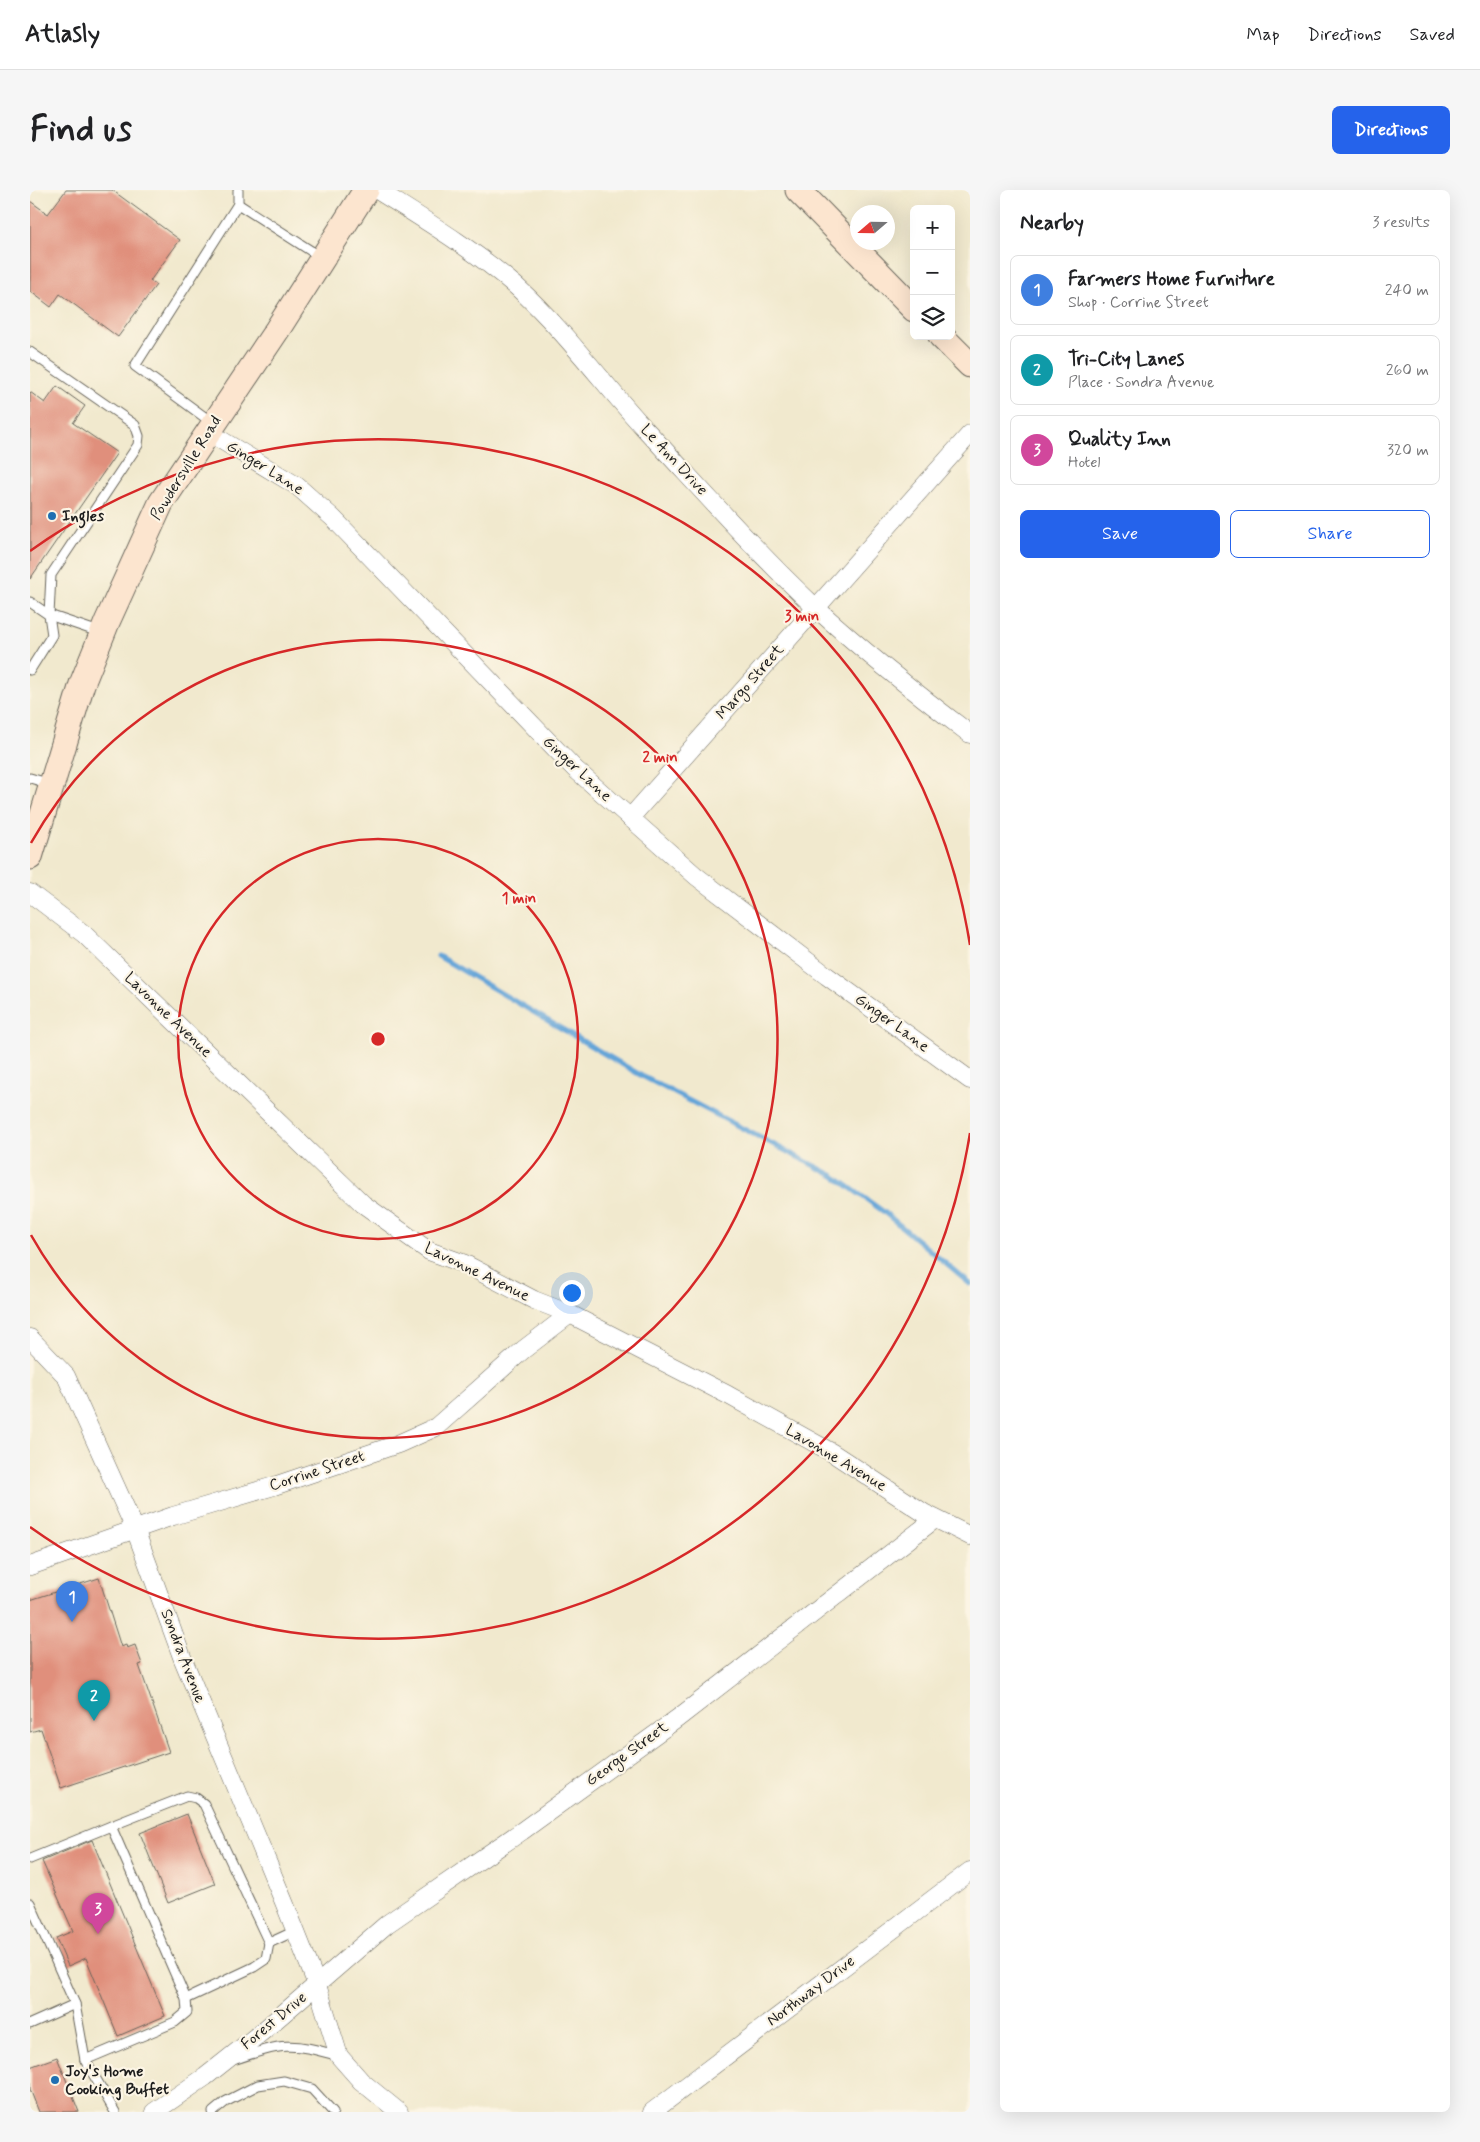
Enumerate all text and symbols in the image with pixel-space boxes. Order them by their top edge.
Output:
text: Atlasly [25,19,100,50]
text: Map [1247,23,1280,47]
text: Directions [1308,23,1382,47]
text: Saved [1410,23,1455,47]
button: Directions [1332,106,1450,154]
text: Find us [30,107,132,153]
north arrow [850,205,895,250]
map controls [910,205,955,340]
button: + [910,205,955,250]
text: Nearby [1020,209,1084,237]
text: 3 results [1372,212,1430,233]
button: − [910,250,955,295]
text: Farmers Home Furniture [1068,267,1275,292]
text: 1 [1033,280,1041,301]
text: 240 m [1385,280,1429,301]
text: Shop · Corrine Street [1068,292,1209,313]
button: layers [910,295,955,340]
text: Tri-City Lanes [1068,347,1184,372]
text: 2 [1033,360,1041,381]
text: 260 m [1386,360,1429,381]
text: Place · Sondra Avenue [1068,372,1214,393]
street label: Powdersville Road [145,412,227,524]
street label: Le Ann Drive [636,420,712,500]
text: Quality Inn [1068,427,1171,452]
street label: Ginger Lane [222,436,308,501]
text: 3 [1033,440,1041,461]
text: 320 m [1387,440,1429,461]
text: Hotel [1068,452,1101,473]
place label: Ingles [62,506,105,529]
marker: Ingles [46,510,58,522]
button: Save [1020,510,1220,558]
button: Share [1230,510,1430,558]
text: 3 min [785,607,819,627]
street label: Margo Street [711,639,790,725]
street label: Ginger Lane [537,731,616,807]
text: 2 min [642,748,678,768]
text: 1 min [502,889,536,909]
street label: Lavonne Avenue [120,968,217,1062]
street label: Ginger Lane [850,989,934,1058]
centre of rings [369,1030,387,1048]
street label: Lavonne Avenue [421,1237,533,1307]
your location [559,1280,585,1306]
street label: Lavonne Avenue [782,1420,891,1497]
street label: Corrine Street [267,1446,367,1496]
pin: 1 [56,1581,88,1622]
street label: Sondra Avenue [155,1606,211,1706]
pin: 2 [78,1680,110,1721]
street label: George Street [582,1717,674,1792]
pin: 3 [82,1893,114,1934]
street label: Northway Drive [763,1951,859,2031]
street label: Forest Drive [237,1987,311,2055]
place label: Joy's Home Cooking Buffet [65,2061,169,2101]
marker: Joy's Home Cooking Buffet [49,2074,61,2086]

